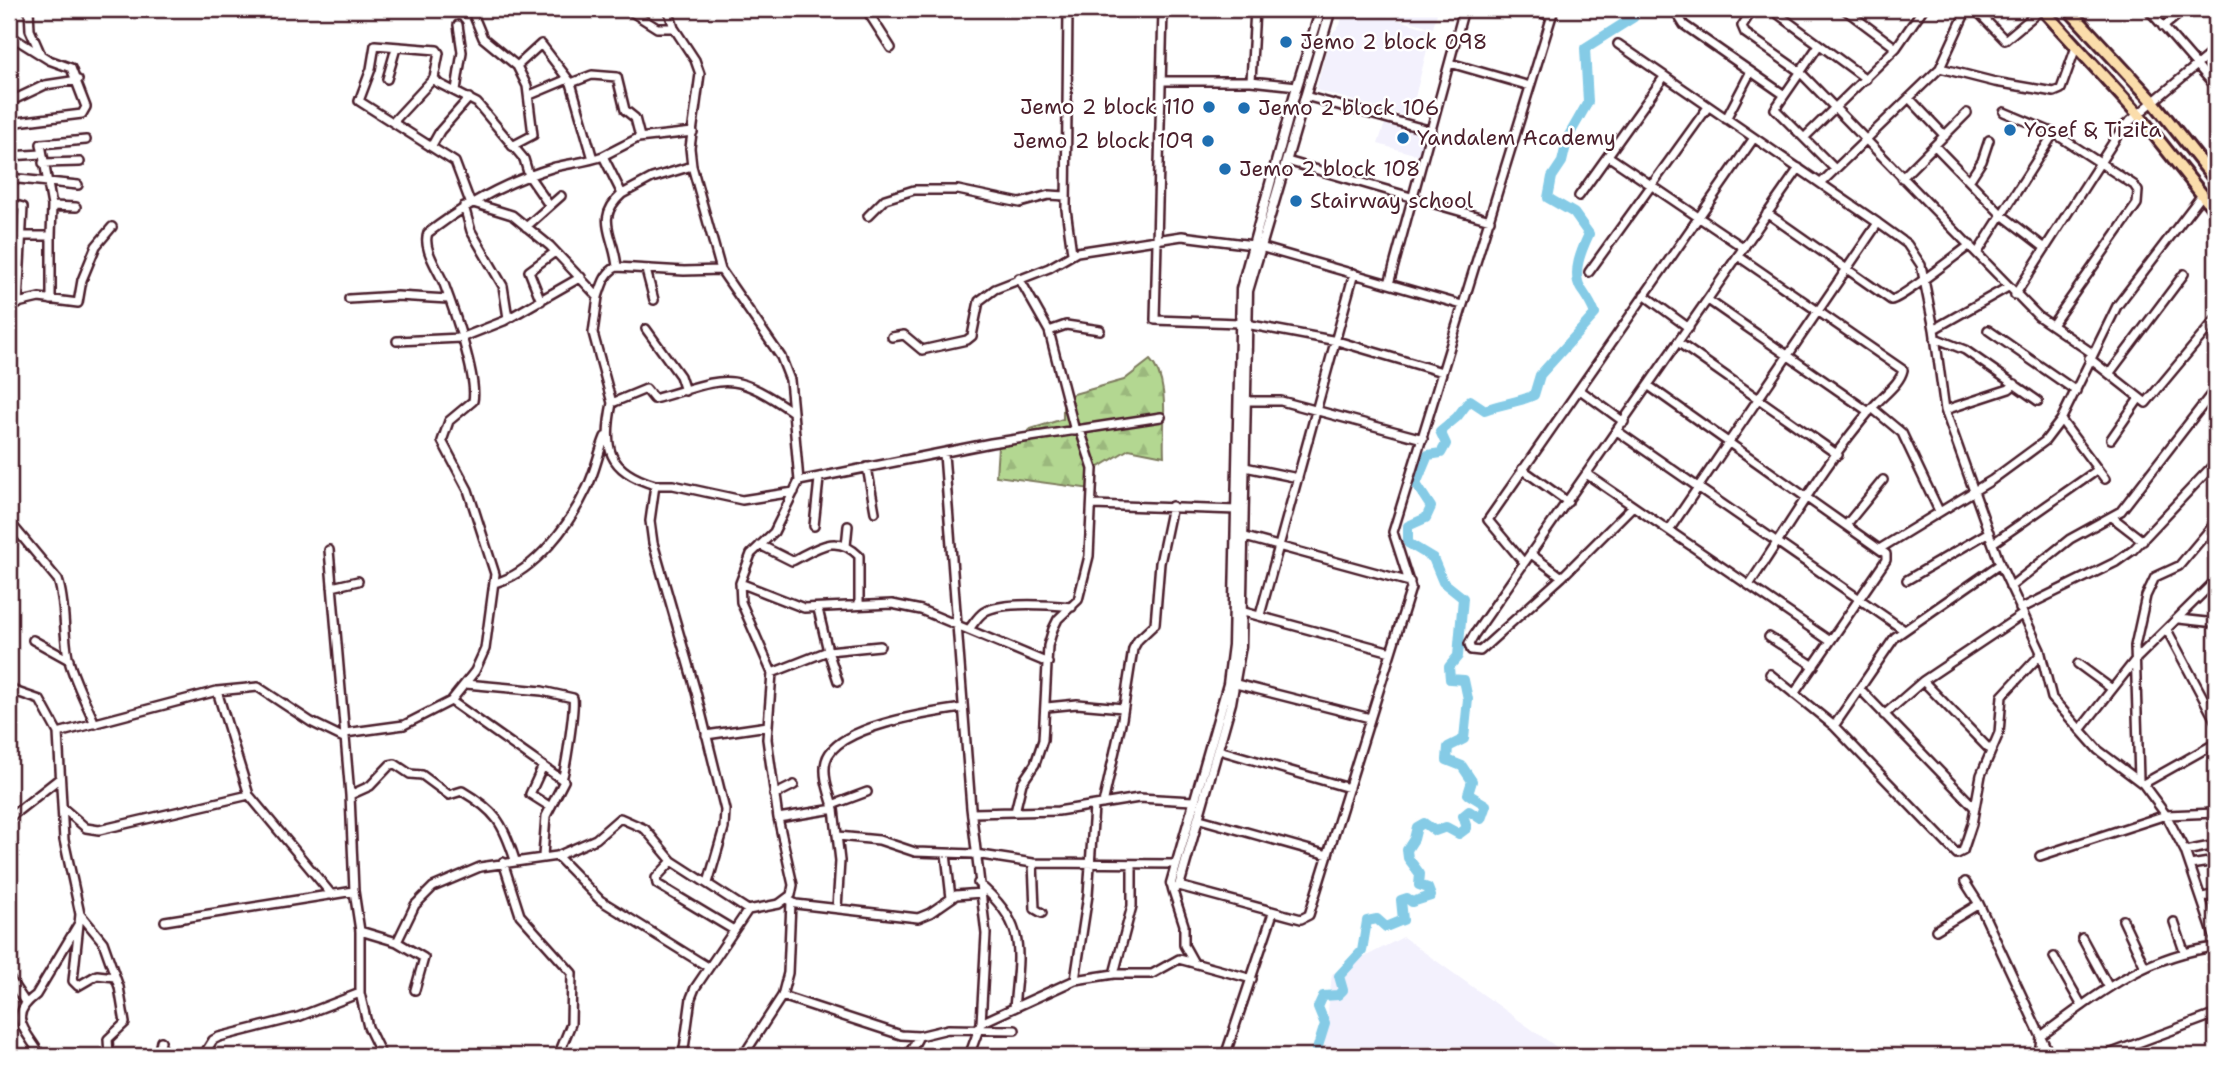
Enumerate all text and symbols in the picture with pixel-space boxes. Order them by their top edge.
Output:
place label: Jemo 2 block 098 [1300,28,1487,56]
marker: Jemo 2 block 098 [1278,34,1294,50]
place label: Jemo 2 block 110 [1020,93,1195,121]
place label: Jemo 2 block 106 [1258,94,1439,122]
marker: Jemo 2 block 110 [1201,99,1217,115]
marker: Jemo 2 block 106 [1236,100,1252,116]
place label: Yosef & Tizita [2024,116,2161,144]
marker: Yosef & Tizita [2002,122,2018,138]
place label: Yandalem Academy [1417,124,1616,152]
place label: Jemo 2 block 109 [1013,127,1194,155]
marker: Yandalem Academy [1395,130,1411,146]
marker: Jemo 2 block 109 [1200,133,1216,149]
place label: Jemo 2 block 108 [1239,155,1421,183]
marker: Jemo 2 block 108 [1217,161,1233,177]
place label: Stairway school [1310,187,1474,215]
marker: Stairway school [1288,193,1304,209]

